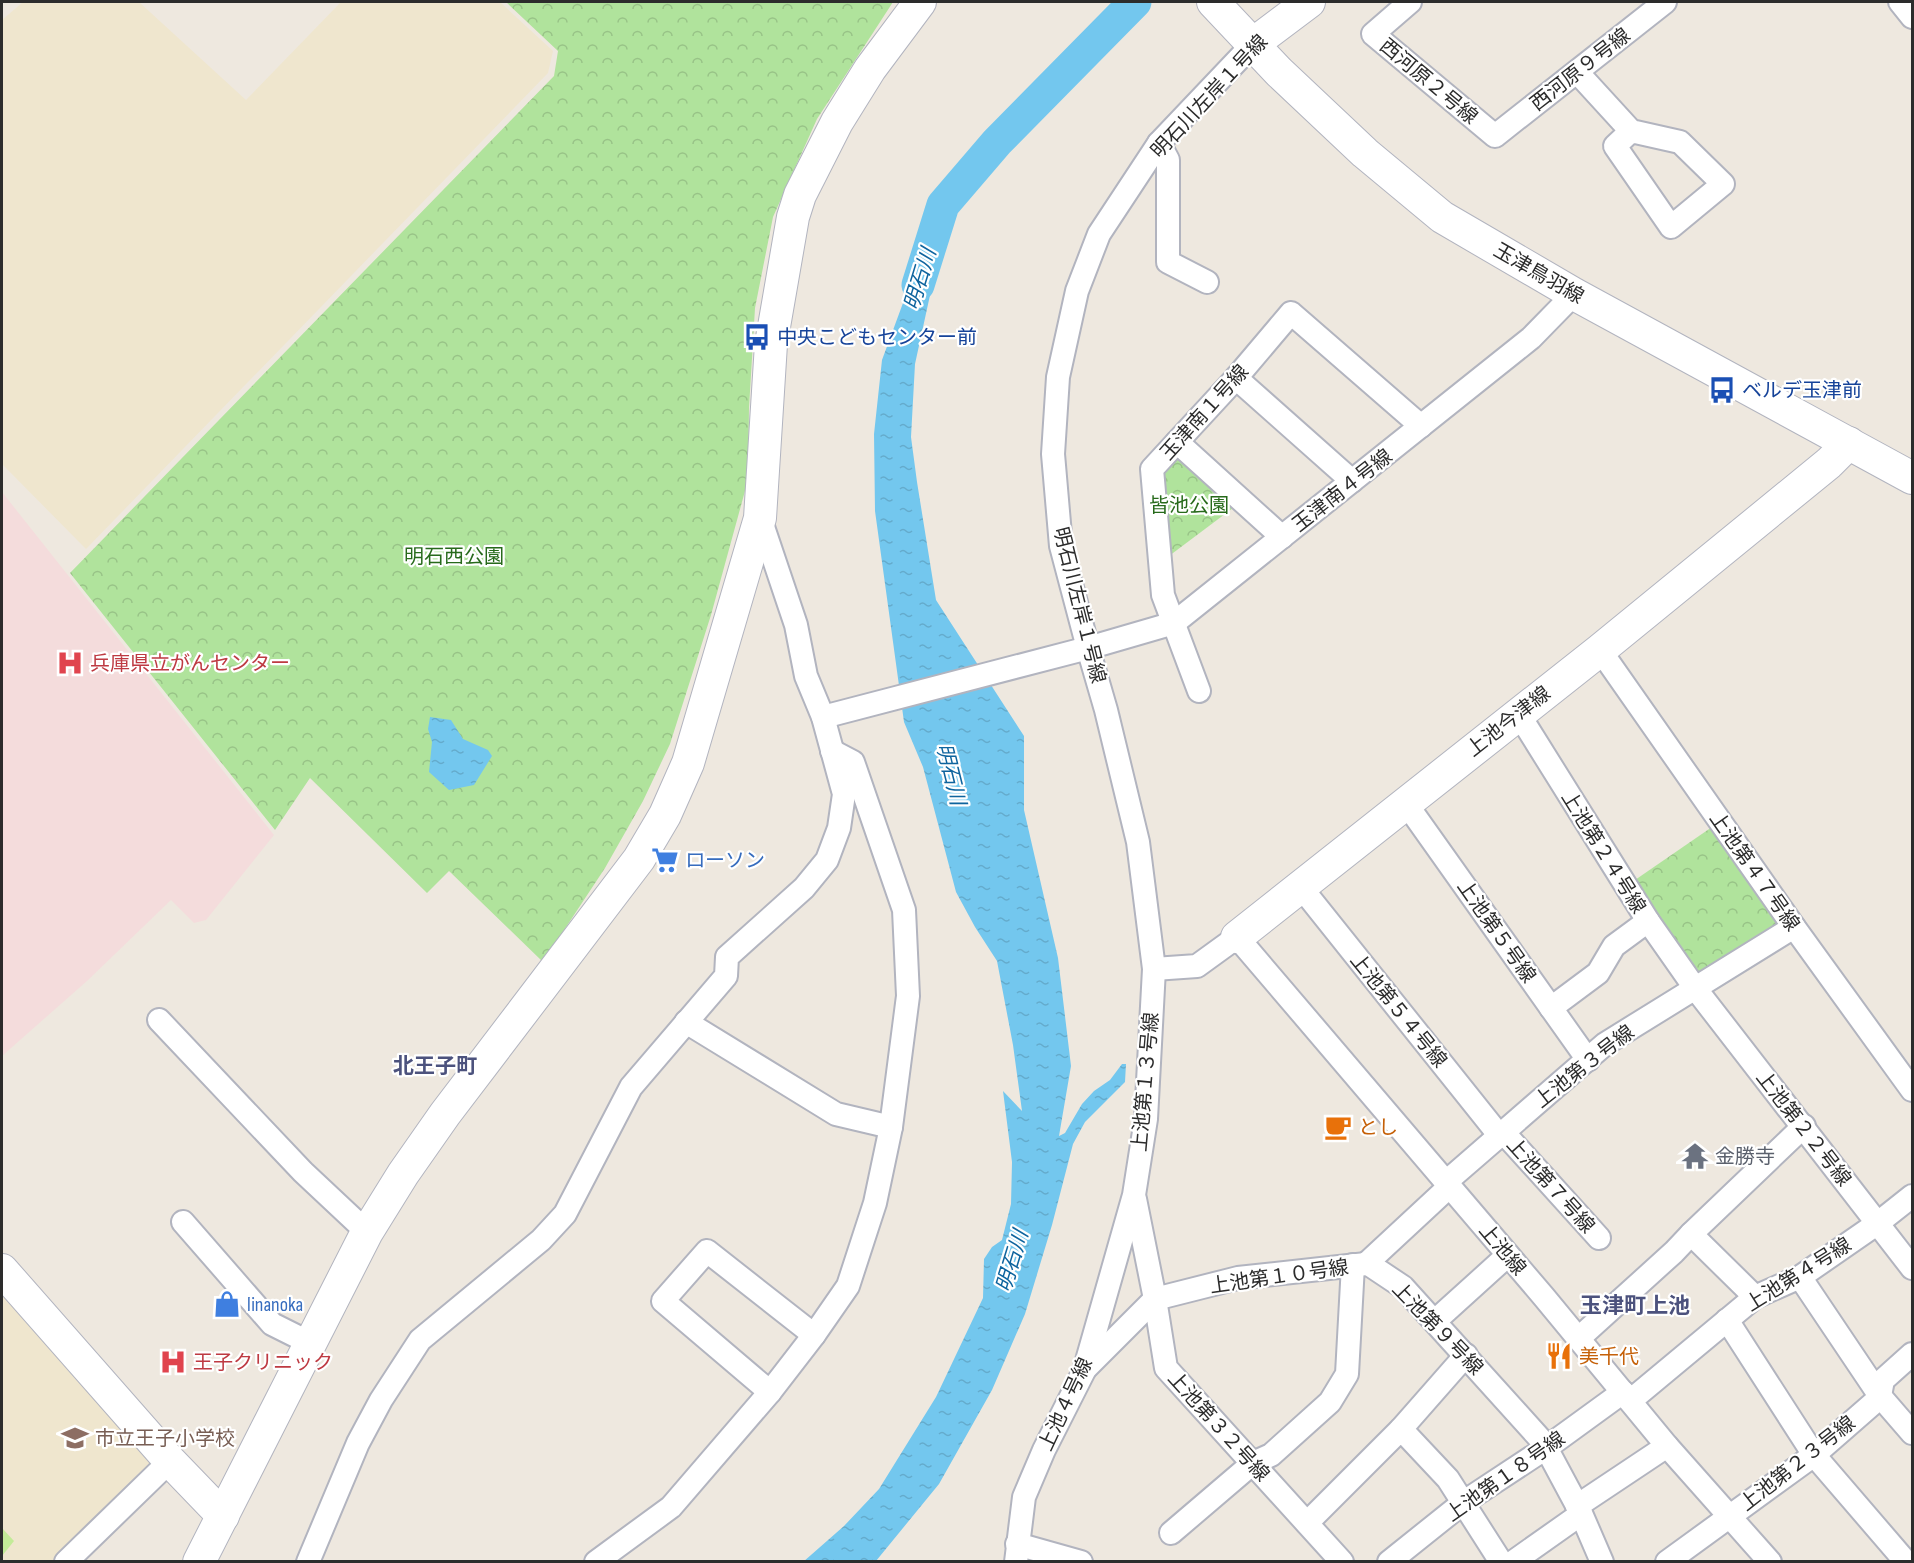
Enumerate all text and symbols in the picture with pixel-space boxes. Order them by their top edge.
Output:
street label: 西河原９号線 [1526,23,1635,116]
street label: 明石川左岸１号線 [1146,30,1273,163]
street label: 西河原２号線 [1375,34,1482,130]
street label: 玉津鳥羽線 [1489,238,1588,309]
water label: 明石川 [899,243,942,313]
bus stop icon: 中央こどもセンター前 [742,322,772,352]
place label: 中央こどもセンター前 [777,326,977,350]
street label: 玉津南１号線 [1156,360,1254,465]
bus stop icon: ベルデ玉津前 [1707,375,1737,405]
place label: ベルデ玉津前 [1742,379,1862,403]
street label: 玉津南４号線 [1288,444,1397,537]
park label: 皆池公園 [1149,494,1229,518]
street label: 明石川左岸１号線 [1048,525,1110,686]
park label: 明石西公園 [404,545,504,569]
hospital icon: 兵庫県立がんセンター [55,648,85,678]
place label: 兵庫県立がんセンター [90,652,290,676]
street label: 上池今津線 [1462,682,1555,762]
water label: 明石川 [931,741,971,810]
street label: 上池第２４号線 [1556,787,1650,918]
street label: 上池第４７号線 [1704,807,1804,936]
supermarket icon: ローソン [650,845,680,875]
place label: ローソン [685,849,765,873]
street label: 上池第５号線 [1452,876,1540,988]
street label: 上池第５４号線 [1345,949,1452,1073]
street label: 上池第１３号線 [1128,1011,1164,1153]
street label: 上池第３号線 [1530,1020,1639,1113]
district label: 北王子町 [393,1054,477,1079]
street label: 上池第２２号線 [1751,1066,1856,1191]
cafe icon: とし [1323,1112,1353,1142]
place label: とし [1358,1116,1398,1140]
street label: 上池第７号線 [1501,1133,1599,1238]
temple icon: 金勝寺 [1680,1141,1710,1171]
place label: 金勝寺 [1715,1145,1775,1169]
street label: 上池線 [1474,1219,1531,1280]
water label: 明石川 [991,1225,1034,1295]
street label: 上池第４号線 [1741,1233,1856,1317]
street label: 上池第１０号線 [1208,1255,1350,1299]
street label: 上池第９号線 [1387,1277,1488,1380]
shop icon: linanoka [212,1289,242,1319]
place label: linanoka [247,1293,303,1317]
district label: 玉津町上池 [1580,1293,1690,1320]
restaurant icon: 美千代 [1544,1341,1574,1371]
place label: 美千代 [1579,1345,1639,1369]
hospital icon: 王子クリニック [158,1347,188,1377]
place label: 王子クリニック [193,1351,333,1375]
street label: 上池４号線 [1034,1354,1098,1455]
street label: 上池第３２号線 [1162,1367,1274,1487]
street label: 上池第２３号線 [1735,1411,1860,1516]
school or university icon: 市立王子小学校 [60,1423,90,1453]
place label: 市立王子小学校 [95,1427,235,1451]
street label: 上池第１８号線 [1441,1427,1570,1527]

